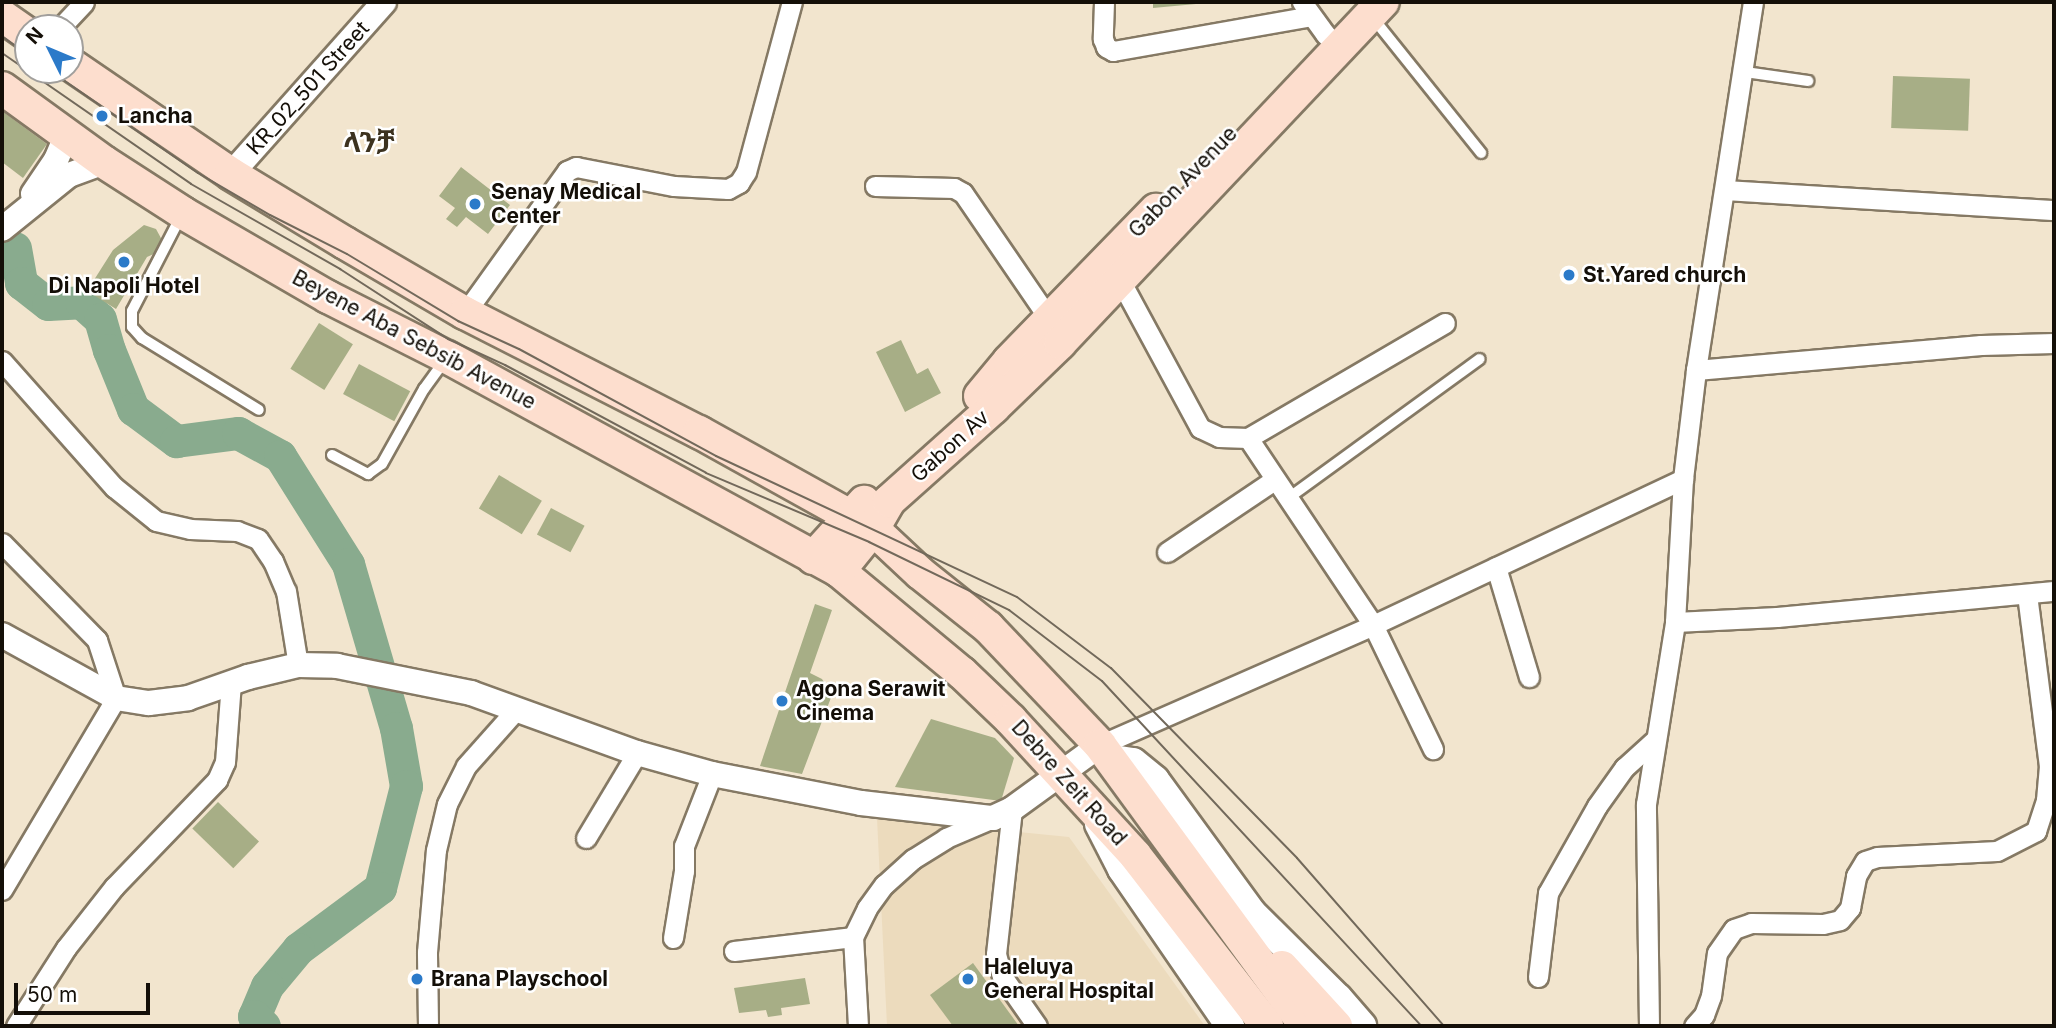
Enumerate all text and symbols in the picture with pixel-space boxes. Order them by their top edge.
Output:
north arrow [14,14,84,84]
street label: KR_02_501 Street [242,16,374,160]
text: N [21,23,48,49]
place label: Lancha [118,103,193,129]
marker: Lancha [92,106,112,126]
street label: Gabon Avenue [1124,121,1242,243]
district label: ላንቻ [343,125,395,159]
place label: Senay Medical Center [491,179,641,229]
marker: Senay Medical Center [465,194,485,214]
marker: Di Napoli Hotel [116,254,132,270]
place label: St.Yared church [1583,262,1746,288]
street label: Beyene Aba Sebsib Avenue [288,265,540,415]
marker: St.Yared church [1561,267,1577,283]
place label: Di Napoli Hotel [49,273,199,299]
street label: Gabon Av [906,404,994,488]
place label: Agona Serawit Cinema [796,676,946,726]
marker: Agona Serawit Cinema [774,693,790,709]
street label: Debre Zeit Road [1006,715,1132,851]
place label: Haleluya General Hospital [984,954,1154,1004]
place label: Brana Playschool [431,966,608,992]
scale bar [18,968,154,1012]
marker: Haleluya General Hospital [958,969,978,989]
marker: Brana Playschool [409,971,425,987]
text: 50 m [27,982,77,1007]

